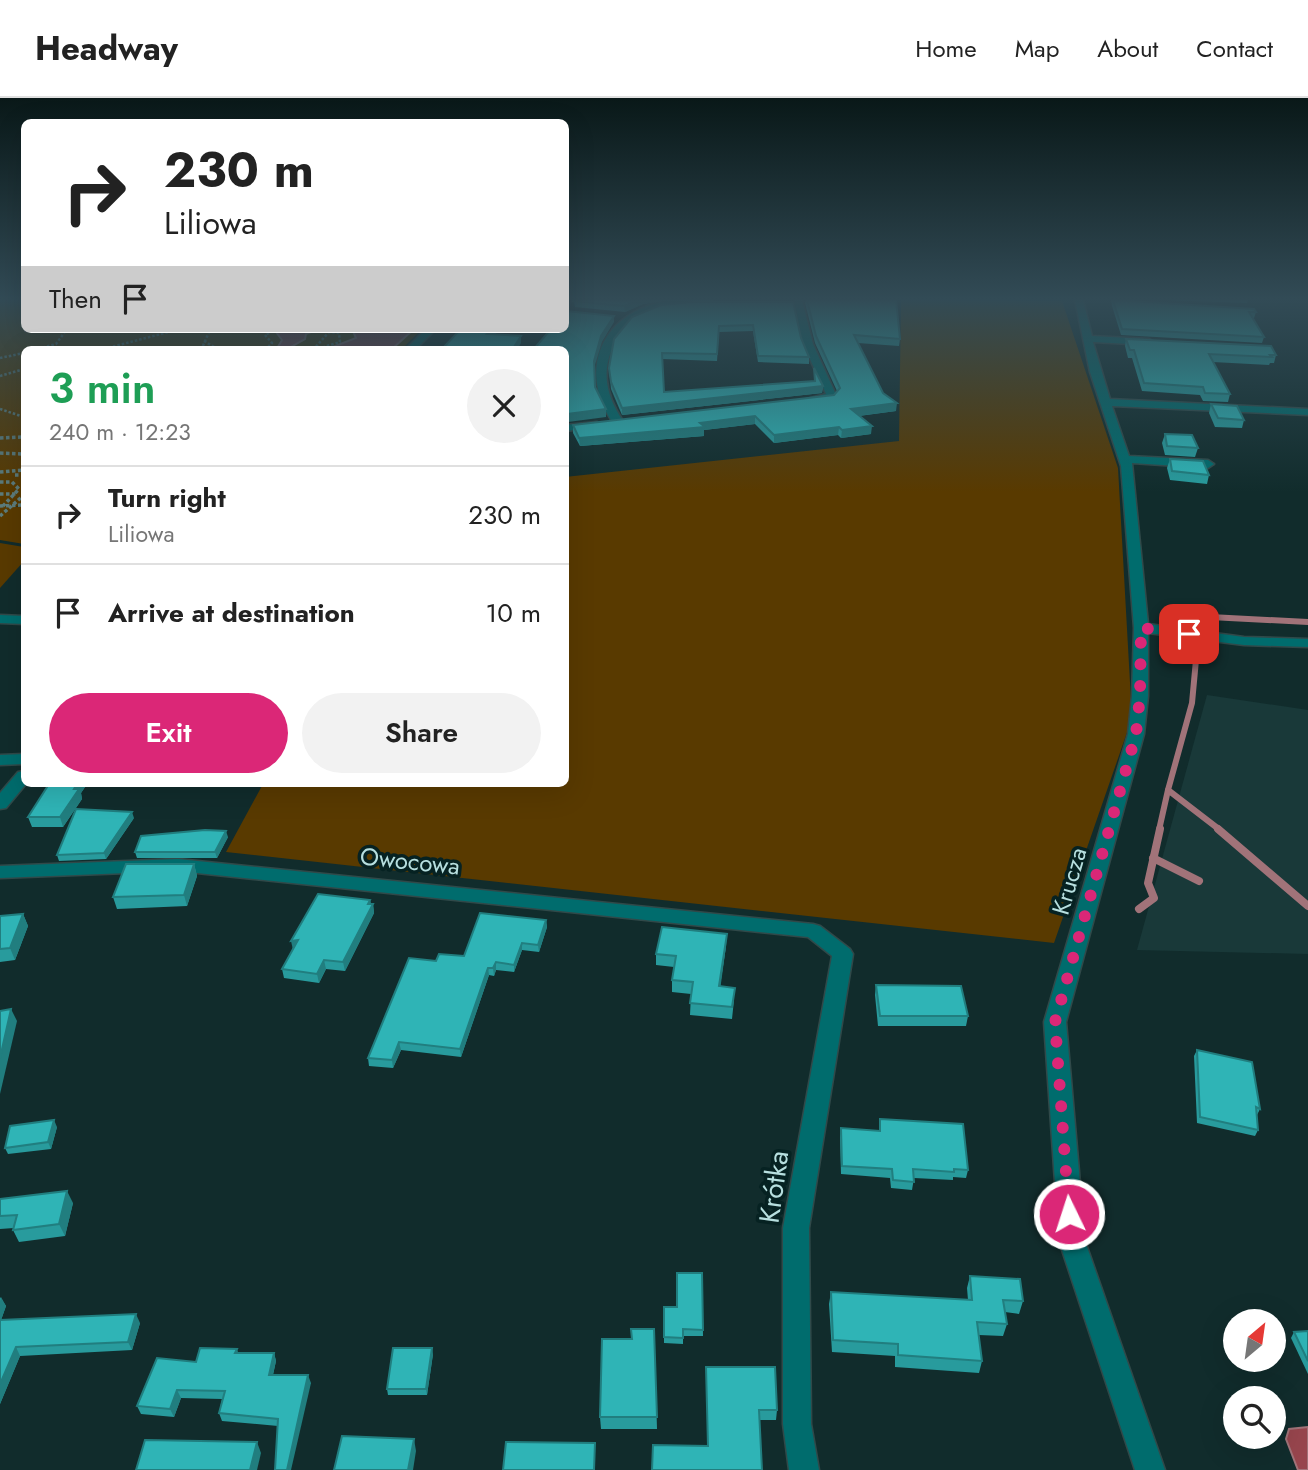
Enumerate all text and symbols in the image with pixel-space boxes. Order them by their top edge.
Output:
text: Headway [35,25,178,72]
text: Home [915,31,977,66]
text: Map [1015,31,1059,66]
text: About [1097,31,1158,66]
text: Contact [1196,31,1273,66]
text: 230 m [164,135,314,205]
icon: right [49,147,140,238]
text: Liliowa [164,200,257,246]
text: Then [49,280,102,318]
icon: arrive [116,280,154,318]
text: 3 min [49,358,155,419]
button: close [467,369,541,443]
text: 240 m · 12:23 [49,415,191,449]
text: Turn right [108,479,226,517]
icon: right [49,496,87,534]
text: 230 m [468,496,541,534]
text: Liliowa [108,517,175,551]
icon: arrive [49,594,87,632]
text: Arrive at destination [108,594,355,632]
text: 10 m [486,594,541,632]
pin [1159,604,1219,664]
icon: arrive [1170,615,1208,653]
button: Exit [49,693,288,773]
button: Share [302,693,541,773]
street label: Owocowa [358,838,462,884]
street label: Krucza [1043,843,1095,919]
street label: Krótka [749,1148,799,1226]
position arrow [1032,1177,1106,1251]
north arrow [1223,1309,1286,1372]
map controls [1223,1309,1286,1449]
button: search [1223,1386,1286,1449]

